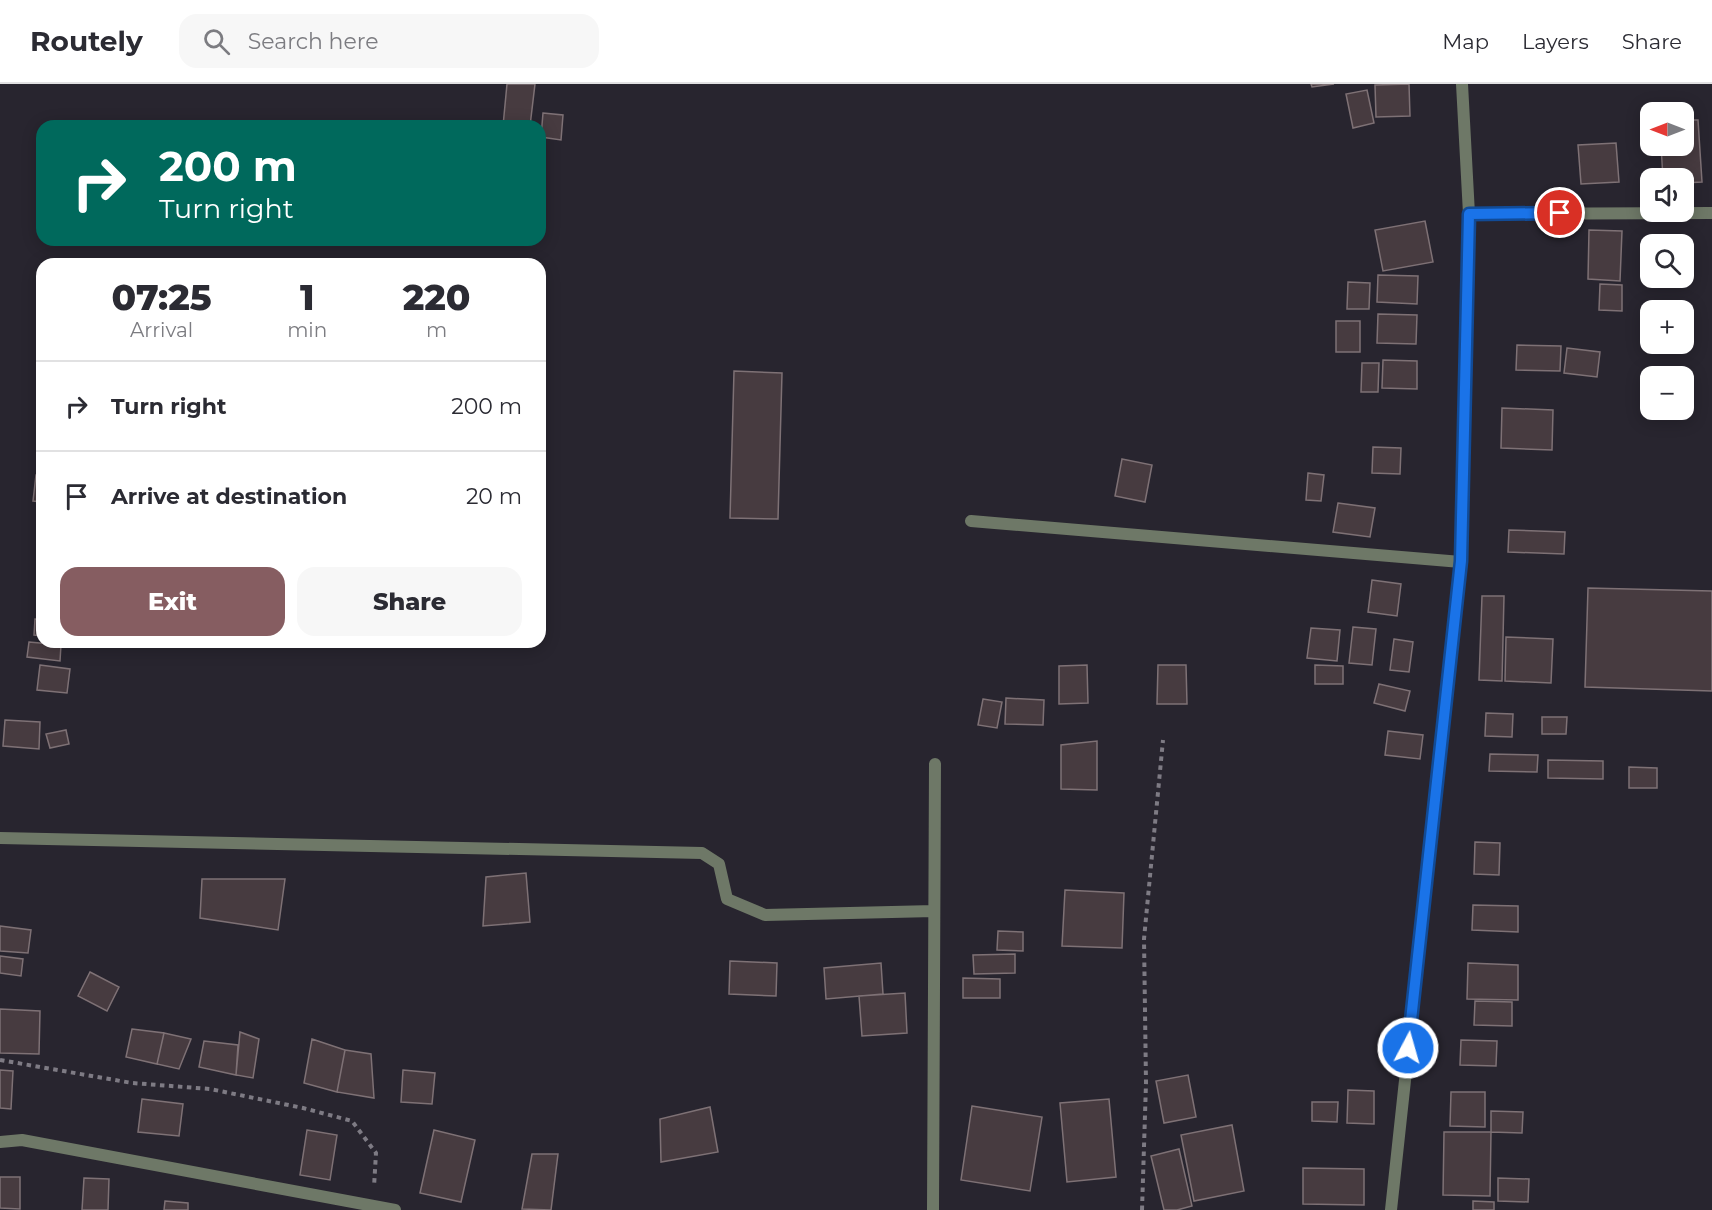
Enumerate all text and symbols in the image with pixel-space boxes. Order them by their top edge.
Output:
search box [179,14,599,68]
text: Routely [30,24,143,58]
icon: search [200,25,233,58]
text: Search here [248,28,379,55]
text: Map [1442,29,1489,54]
text: Layers [1522,29,1589,54]
text: Share [1622,29,1682,54]
north arrow [1640,102,1694,156]
map controls [1640,102,1694,420]
text: 200 m [159,140,297,192]
icon: right [60,144,138,222]
button: sound [1640,168,1694,222]
pin [1534,187,1585,238]
text: Turn right [159,192,294,225]
icon: arrive [1543,196,1576,229]
button: search [1640,234,1694,288]
text: 07:25 [111,275,212,319]
text: 1 [300,275,315,319]
text: 220 [403,275,471,319]
button: + [1640,300,1694,354]
text: Arrival [130,318,193,342]
text: min [287,318,327,342]
text: m [426,318,447,342]
button: − [1640,366,1694,420]
icon: right [60,390,93,423]
text: Turn right [111,393,226,420]
text: 200 m [451,393,522,420]
icon: arrive [60,480,93,513]
text: Arrive at destination [111,483,347,510]
text: 20 m [466,483,522,510]
button: Exit [60,567,285,636]
button: Share [297,567,522,636]
position arrow [1376,1016,1440,1080]

